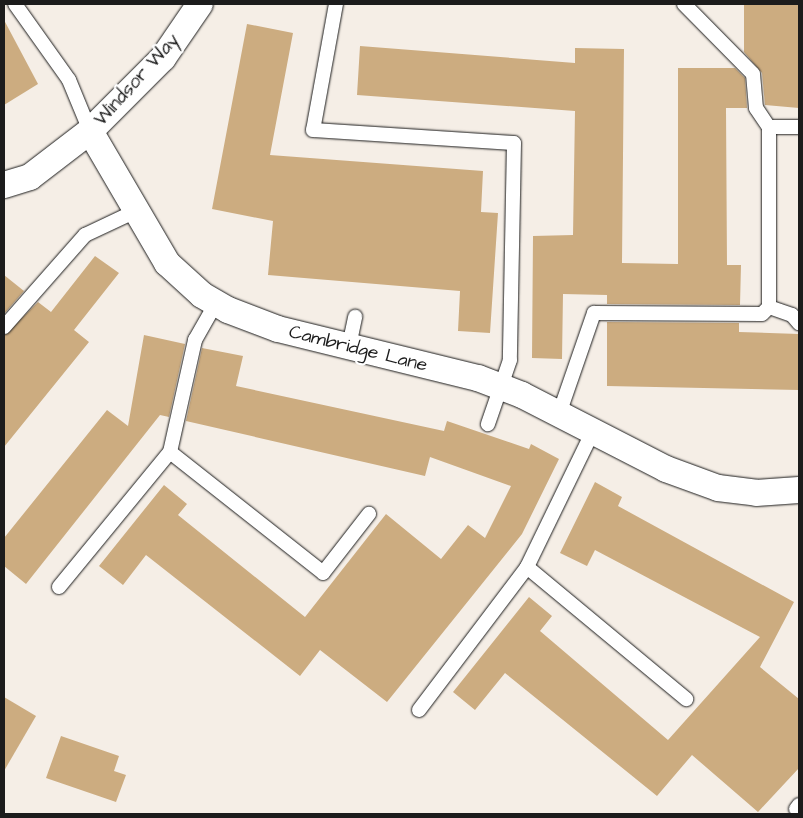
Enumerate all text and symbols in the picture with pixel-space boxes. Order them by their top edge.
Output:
street label: Windsor Way [90,29,184,131]
street label: Cambridge Lane [286,321,430,377]

